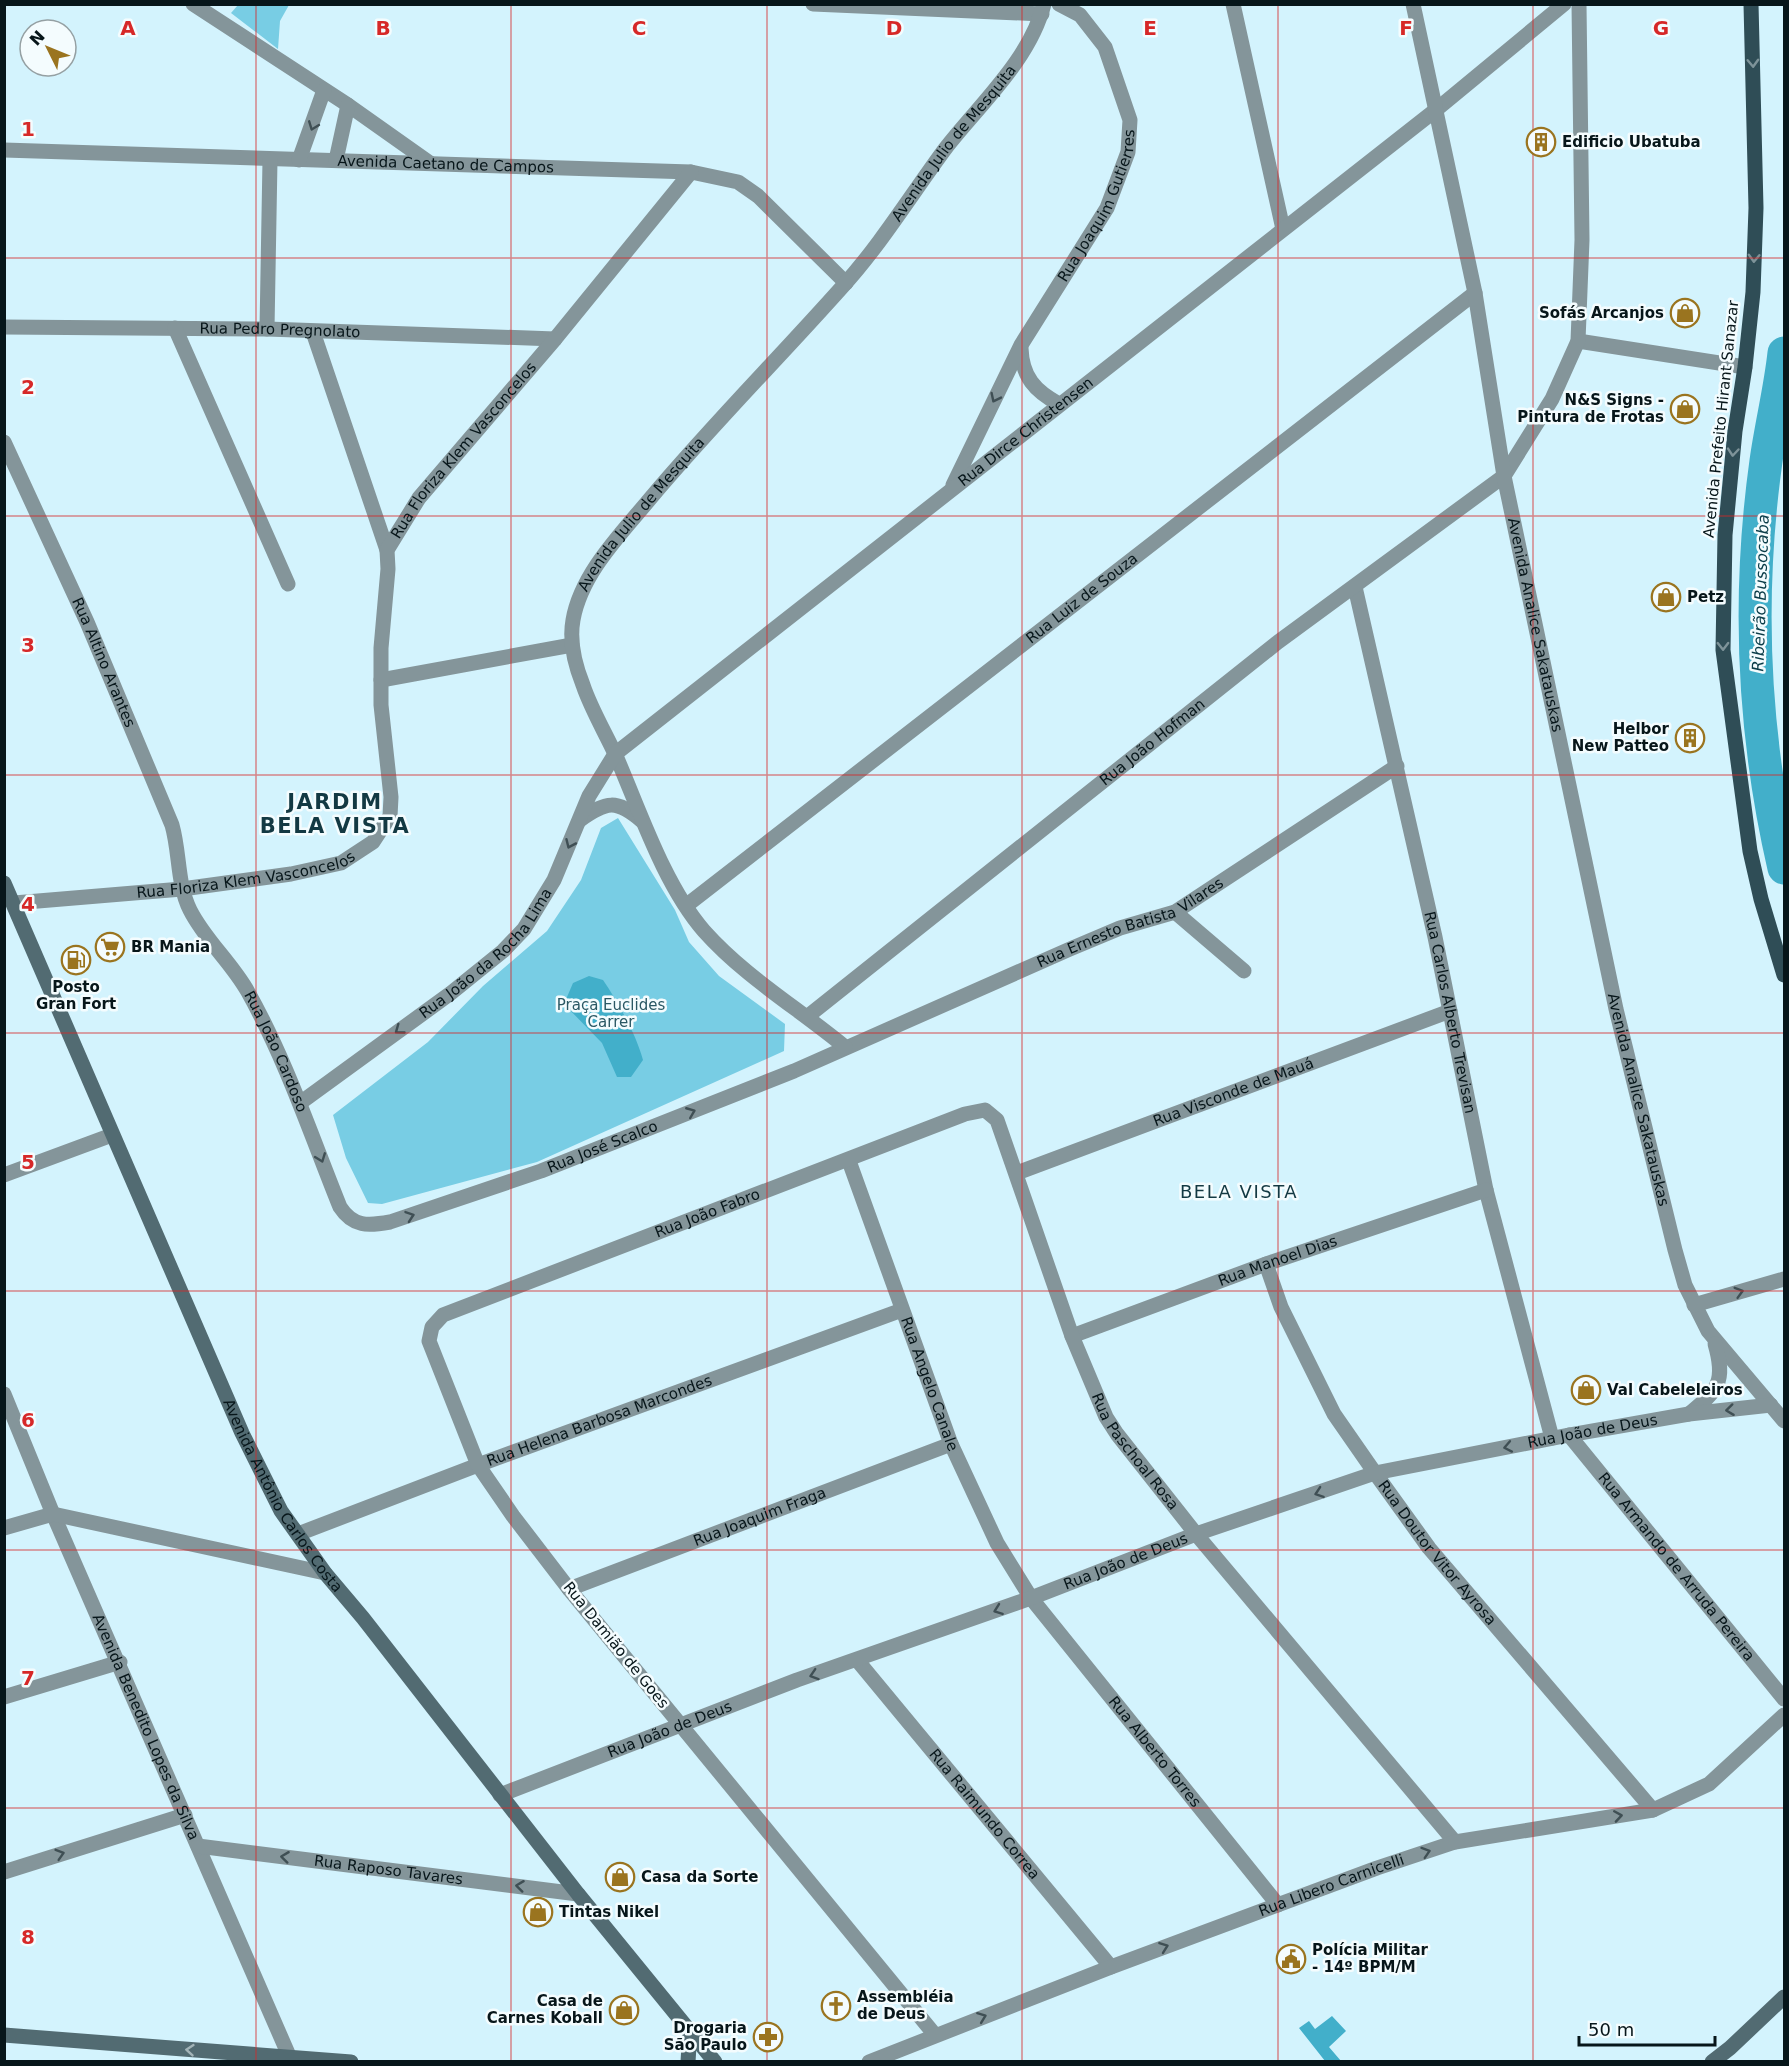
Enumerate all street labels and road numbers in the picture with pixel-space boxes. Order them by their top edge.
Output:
street label: Avenida Julio de Mesquita [888,61,1020,225]
street label: Rua Joaquim Gutierres [1054,129,1138,285]
street label: Avenida Caetano de Campos [337,152,554,177]
street label: Avenida Prefeito Hirant Sanazar [1700,299,1743,539]
street label: Rua Pedro Pregnolato [199,319,361,341]
street label: Rua Floriza Klem Vasconcelos [387,358,540,542]
street label: Rua Dirce Christensen [955,373,1097,490]
street label: Avenida Julio de Mesquita [574,434,708,594]
street label: Avenida Analice Sakatauskas [1504,516,1567,734]
street label: Rua Luiz de Souza [1022,549,1141,647]
street label: Rua Altino Arantes [68,595,139,730]
street label: Rua João Hofman [1096,695,1208,789]
street label: Rua Floriza Klem Vasconcelos [136,847,359,902]
street label: Rua Ernesto Batista Vilares [1034,874,1227,971]
street label: Rua João da Rocha Lima [416,885,556,1022]
street label: Rua Carlos Alberto Trevisan [1420,910,1479,1115]
street label: Rua João Cardoso [240,988,311,1115]
street label: Avenida Analice Sakatauskas [1604,992,1673,1208]
street label: Rua Visconde de Mauá [1151,1054,1316,1130]
street label: Rua José Scalco [544,1117,660,1177]
street label: Rua João Fabro [652,1185,762,1242]
street label: Rua Manoel Dias [1216,1232,1340,1290]
street label: Rua Angelo Canale [897,1314,962,1454]
street label: Rua Helena Barbosa Marcondes [484,1371,715,1470]
street label: Rua Paschoal Rosa [1088,1390,1182,1513]
street label: Avenida Antônio Carlos Costa [219,1396,346,1596]
street label: Rua João de Deus [1526,1411,1659,1452]
street label: Rua Armando de Arruda Pereira [1594,1469,1758,1665]
street label: Rua Doutor Vitor Ayrosa [1374,1477,1500,1629]
street label: Rua Joaquim Fraga [691,1483,829,1550]
street label: Rua João de Deus [1061,1529,1191,1593]
street label: Rua Damião de Goes [560,1578,673,1712]
street label: Avenida Benedito Lopes da Silva [89,1611,203,1843]
street label: Rua Alberto Torres [1105,1693,1205,1811]
street label: Rua João de Deus [605,1697,735,1761]
street label: Rua Raimundo Correa [925,1745,1044,1883]
street label: Rua Libero Carnicelli [1256,1851,1406,1920]
street label: Rua Raposo Tavares [313,1852,464,1888]

